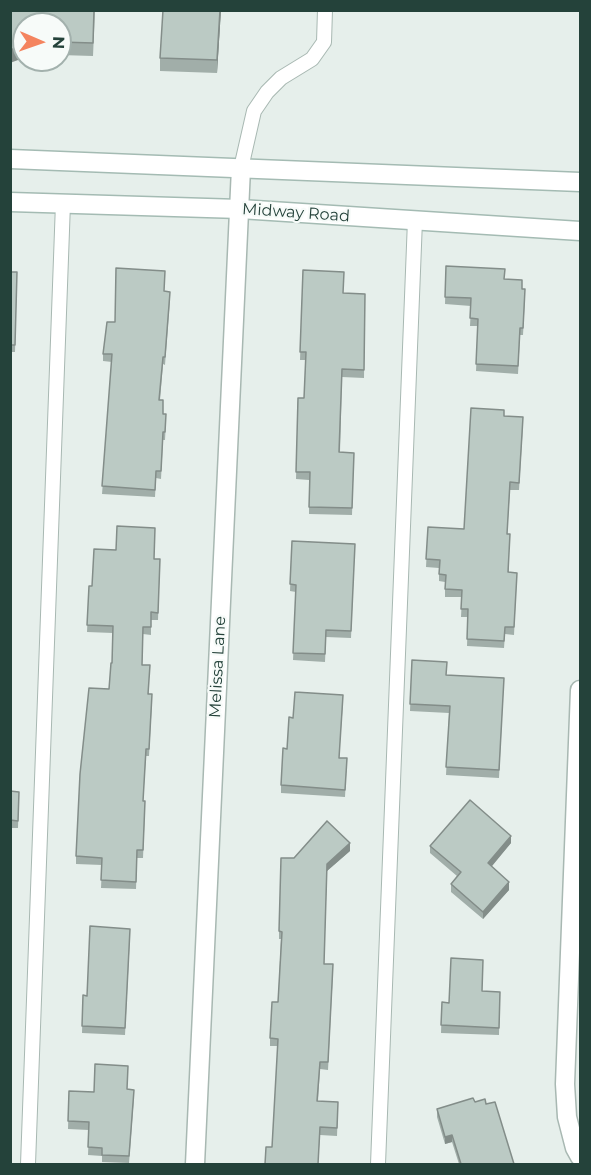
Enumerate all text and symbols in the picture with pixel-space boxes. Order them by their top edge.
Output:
north arrow [12,12,72,72]
text: N [49,36,68,49]
street label: Midway Road [241,200,351,226]
street label: Melissa Lane [206,615,230,719]

